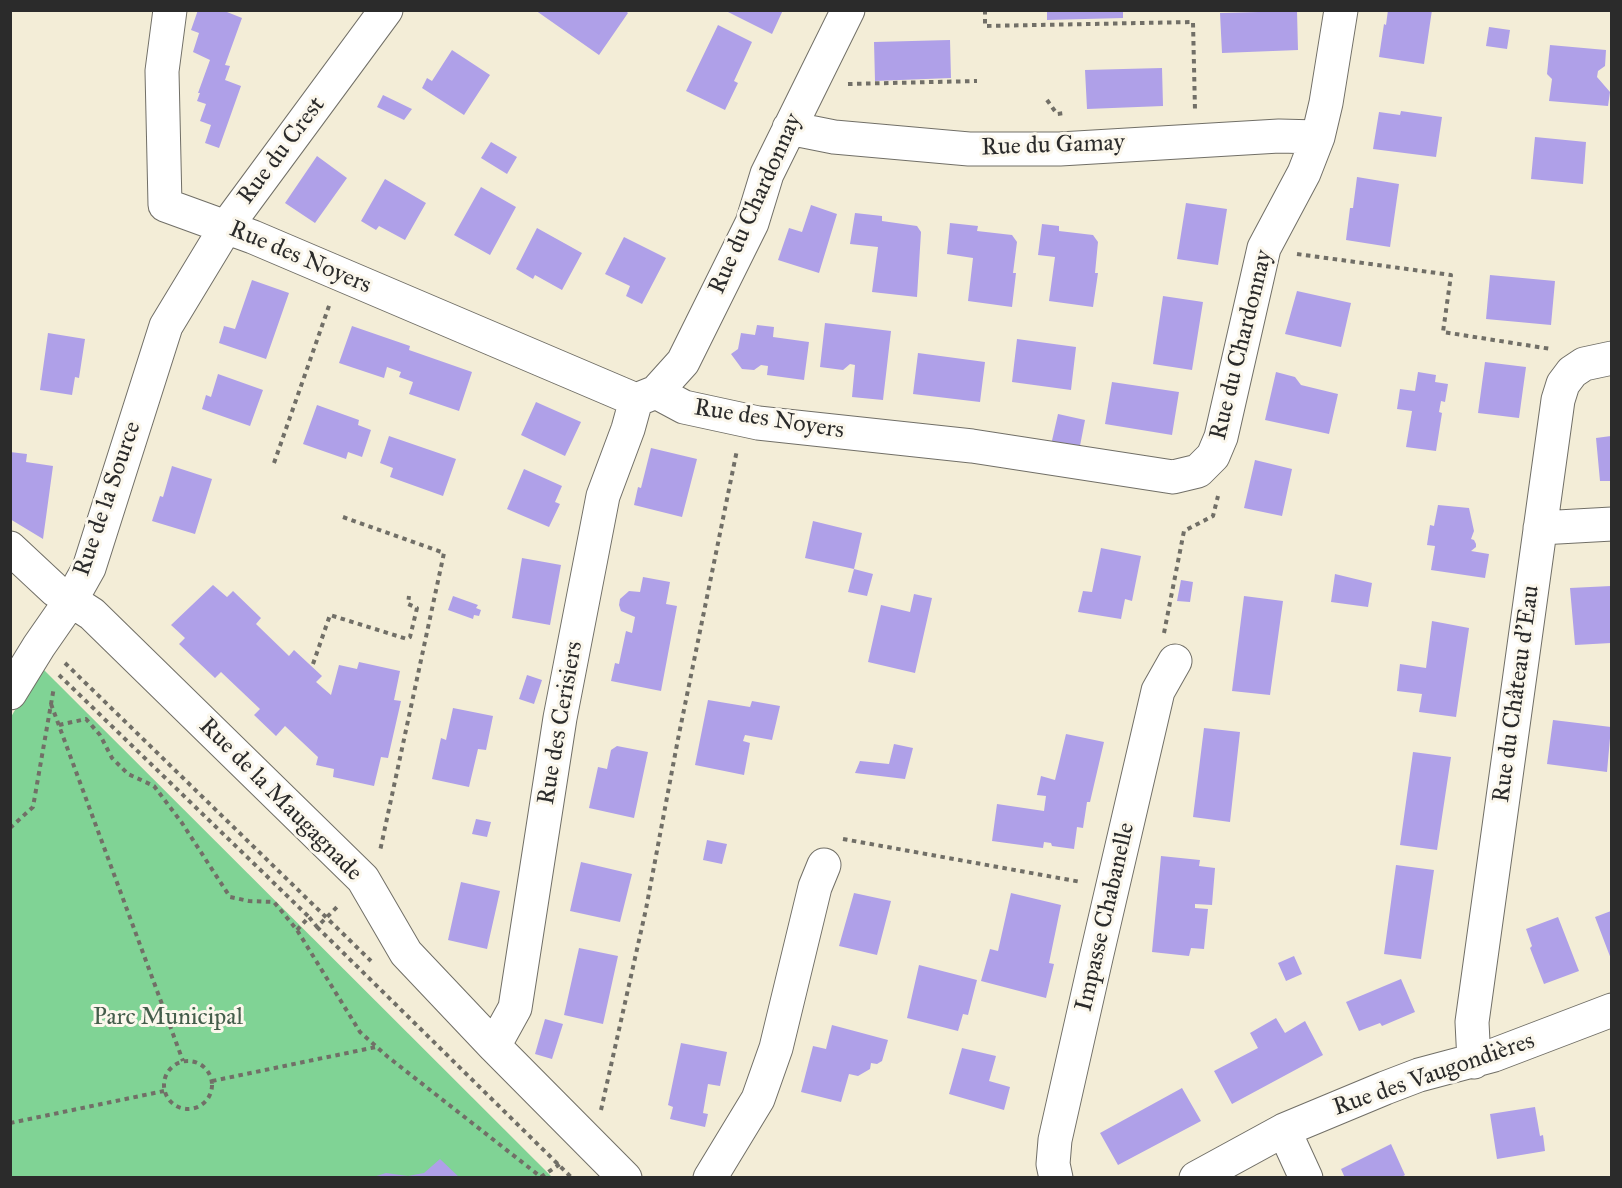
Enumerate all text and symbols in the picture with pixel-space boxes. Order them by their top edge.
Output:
street label: Rue du Crest [232,92,332,210]
street label: Rue du Chardonnay [703,109,809,299]
street label: Rue du Gamay [981,129,1125,163]
street label: Rue des Noyers [225,215,375,301]
street label: Rue du Chardonnay [1204,247,1280,443]
street label: Rue des Noyers [692,394,846,446]
street label: Rue de la Source [68,418,148,580]
street label: Rue du Château d'Eau [1487,583,1547,805]
street label: Rue des Cerisiers [532,639,590,807]
street label: Rue de la Maugagnade [192,712,368,888]
street label: Impasse Chabanelle [1070,820,1142,1014]
park label: Parc Municipal [93,1004,243,1032]
street label: Rue des Vaugondières [1330,1027,1538,1123]

